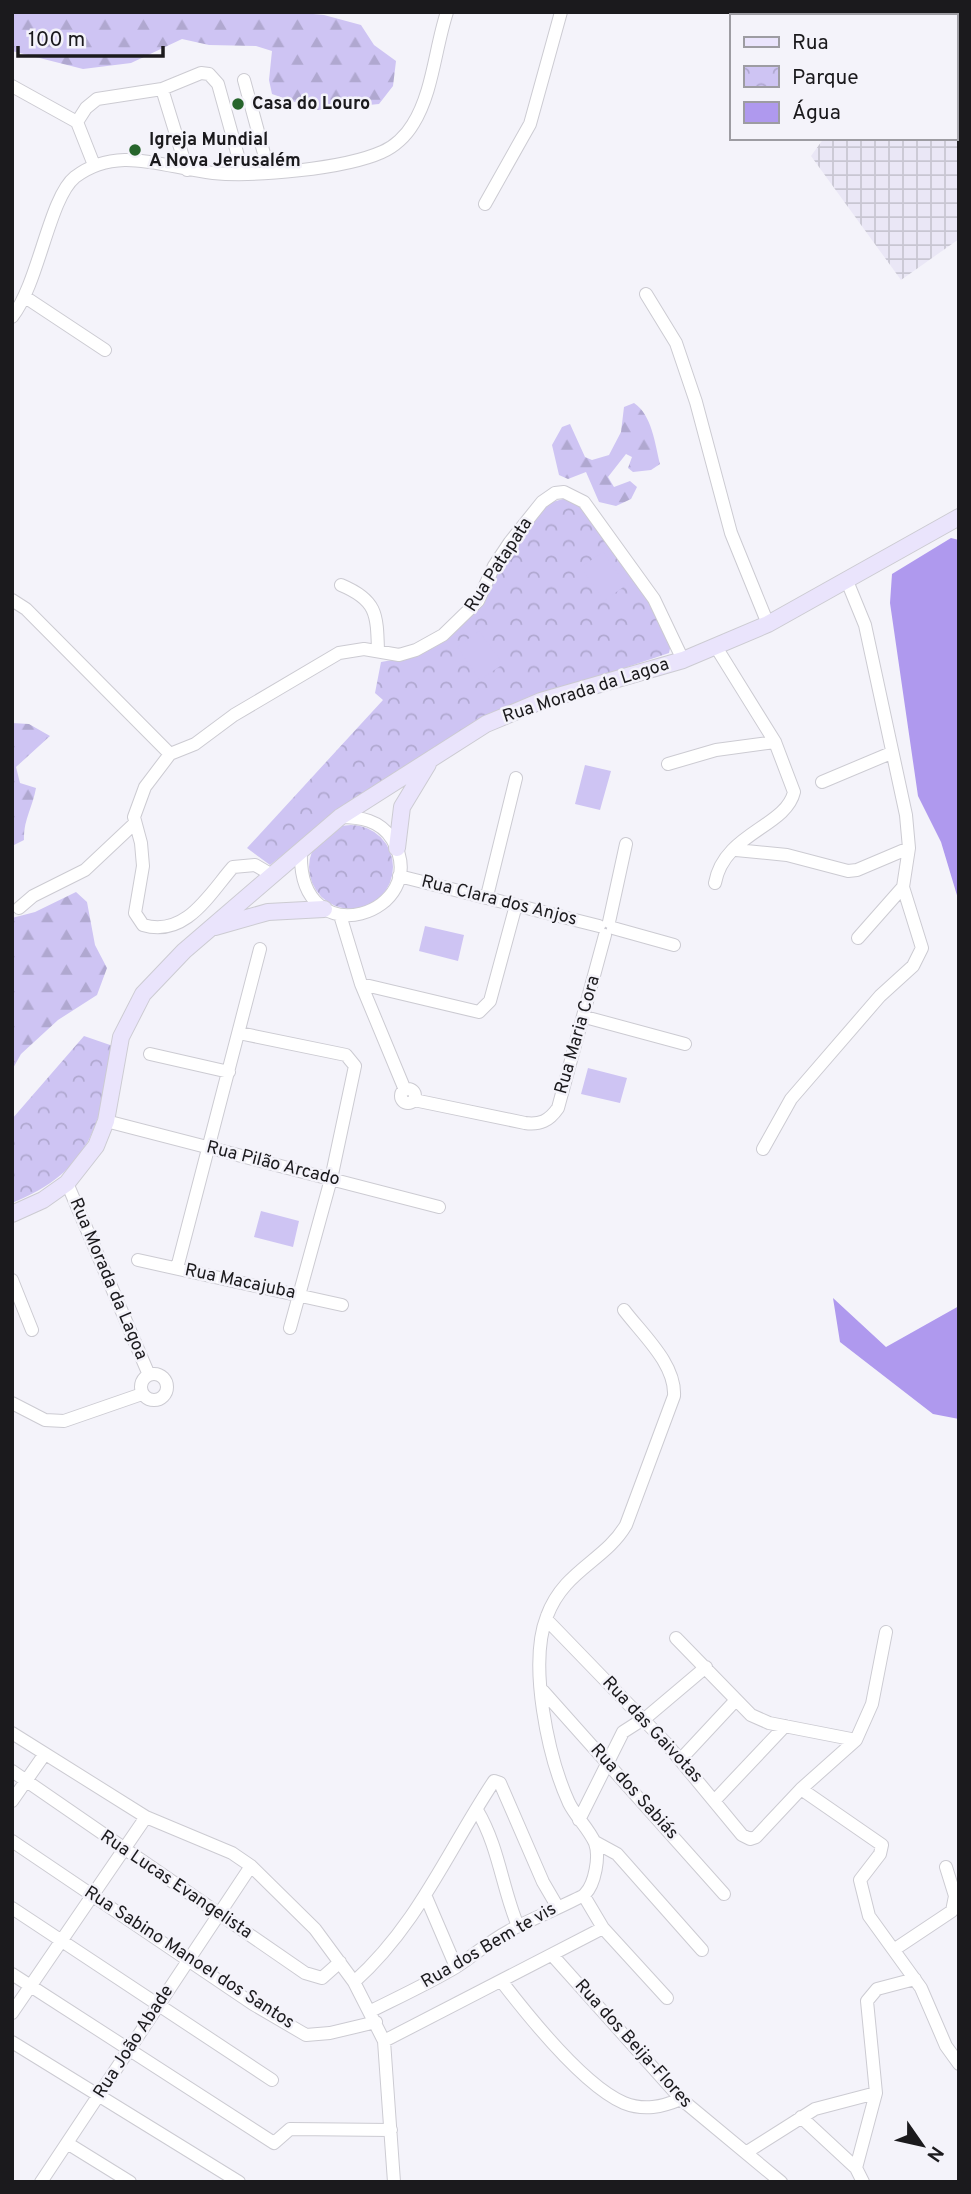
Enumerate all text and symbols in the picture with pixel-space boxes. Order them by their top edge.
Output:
scale bar [18,14,163,58]
legend [730,14,957,140]
text: 100 m [28,27,85,54]
text: Rua [792,30,829,57]
text: Parque [792,65,859,92]
place label: Casa do Louro [252,93,370,116]
marker: Casa do Louro [230,96,246,112]
text: Água [792,99,841,127]
place label: Igreja Mundial A Nova Jerusalém [149,129,301,173]
marker: Igreja Mundial A Nova Jerusalém [127,142,143,158]
street label: Rua Patapata [460,514,538,616]
street label: Rua Morada da Lagoa [500,653,672,729]
street label: Rua Clara dos Anjos [419,871,579,931]
street label: Rua Maria Cora [550,973,606,1097]
street label: Rua Pilão Arcado [204,1136,342,1192]
street label: Rua Morada da Lagoa [63,1195,153,1363]
street label: Rua Macajuba [182,1259,298,1305]
street label: Rua das Gaivotas [597,1672,707,1788]
street label: Rua dos Sabiás [585,1739,683,1845]
street label: Rua Lucas Evangelista [95,1825,257,1945]
street label: Rua Sabino Manoel dos Santos [79,1881,299,2035]
street label: Rua dos Bem te vis [417,1898,561,1994]
street label: Rua dos Beija-Flores [569,1975,697,2113]
street label: Rua João Abade [89,1981,179,2103]
north arrow [887,2110,957,2180]
text: N [921,2141,948,2166]

